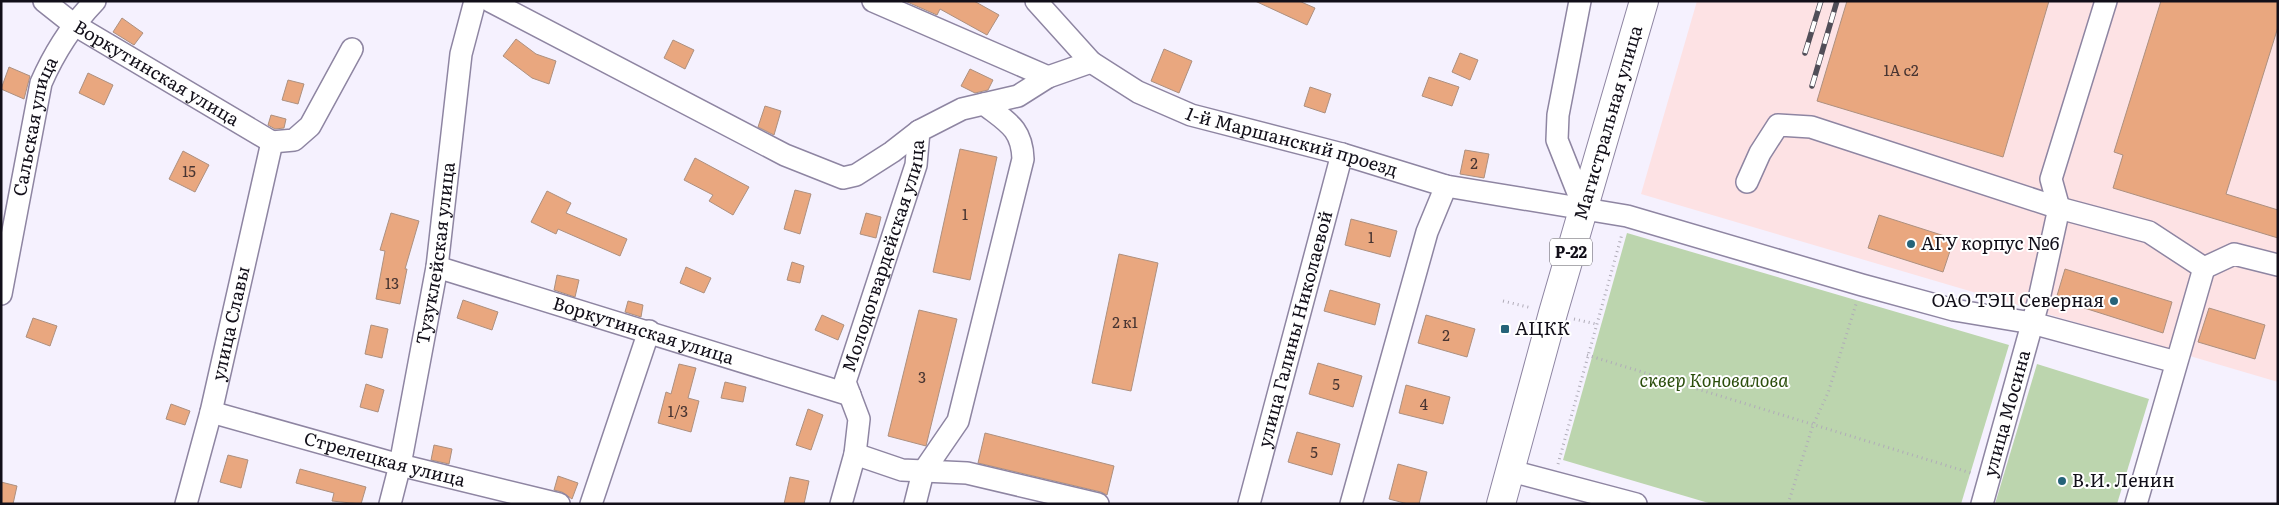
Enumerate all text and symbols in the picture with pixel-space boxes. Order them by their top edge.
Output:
street label: Воркутинская улица [69,13,245,132]
street label: Магистральная улица [1566,21,1648,223]
street label: Сальская улица [5,51,64,198]
house number: 1А с2 [1883,58,1919,81]
street label: 1-й Маршанский проезд [1182,99,1401,182]
street label: Молодогвардейская улица [834,138,930,375]
house number: 2 [1470,151,1478,174]
house number: 15 [182,159,196,182]
street label: Тузуклейская улица [408,160,461,347]
house number: 1 [962,202,968,225]
street label: улица Галины Николаевой [1250,207,1338,450]
house number: 1 [1368,225,1374,248]
place label: АГУ корпус №6 [1921,229,2060,256]
road number: Р-22 [1550,238,1592,266]
marker: АГУ корпус №6 [1905,238,1917,250]
street label: улица Славы [203,263,256,383]
house number: 13 [385,271,399,294]
place label: ОАО ТЭЦ Северная [1931,286,2104,313]
street label: Воркутинская улица [550,289,738,370]
marker: ОАО ТЭЦ Северная [2108,295,2120,307]
house number: 2 к1 [1112,310,1138,333]
place label: АЦКК [1515,314,1570,341]
house number: 2 [1442,323,1450,346]
marker: АЦКК [1499,323,1511,335]
street label: улица Мосина [1975,346,2036,480]
house number: 3 [918,365,926,388]
park label: сквер Коновалова [1639,366,1789,393]
house number: 5 [1332,372,1340,395]
house number: 4 [1420,392,1428,415]
house number: 1/3 [668,399,688,422]
street label: Стрелецкая улица [301,424,469,493]
house number: 5 [1310,440,1318,463]
place label: В.И. Ленин [2072,466,2174,493]
marker: В.И. Ленин [2056,475,2068,487]

